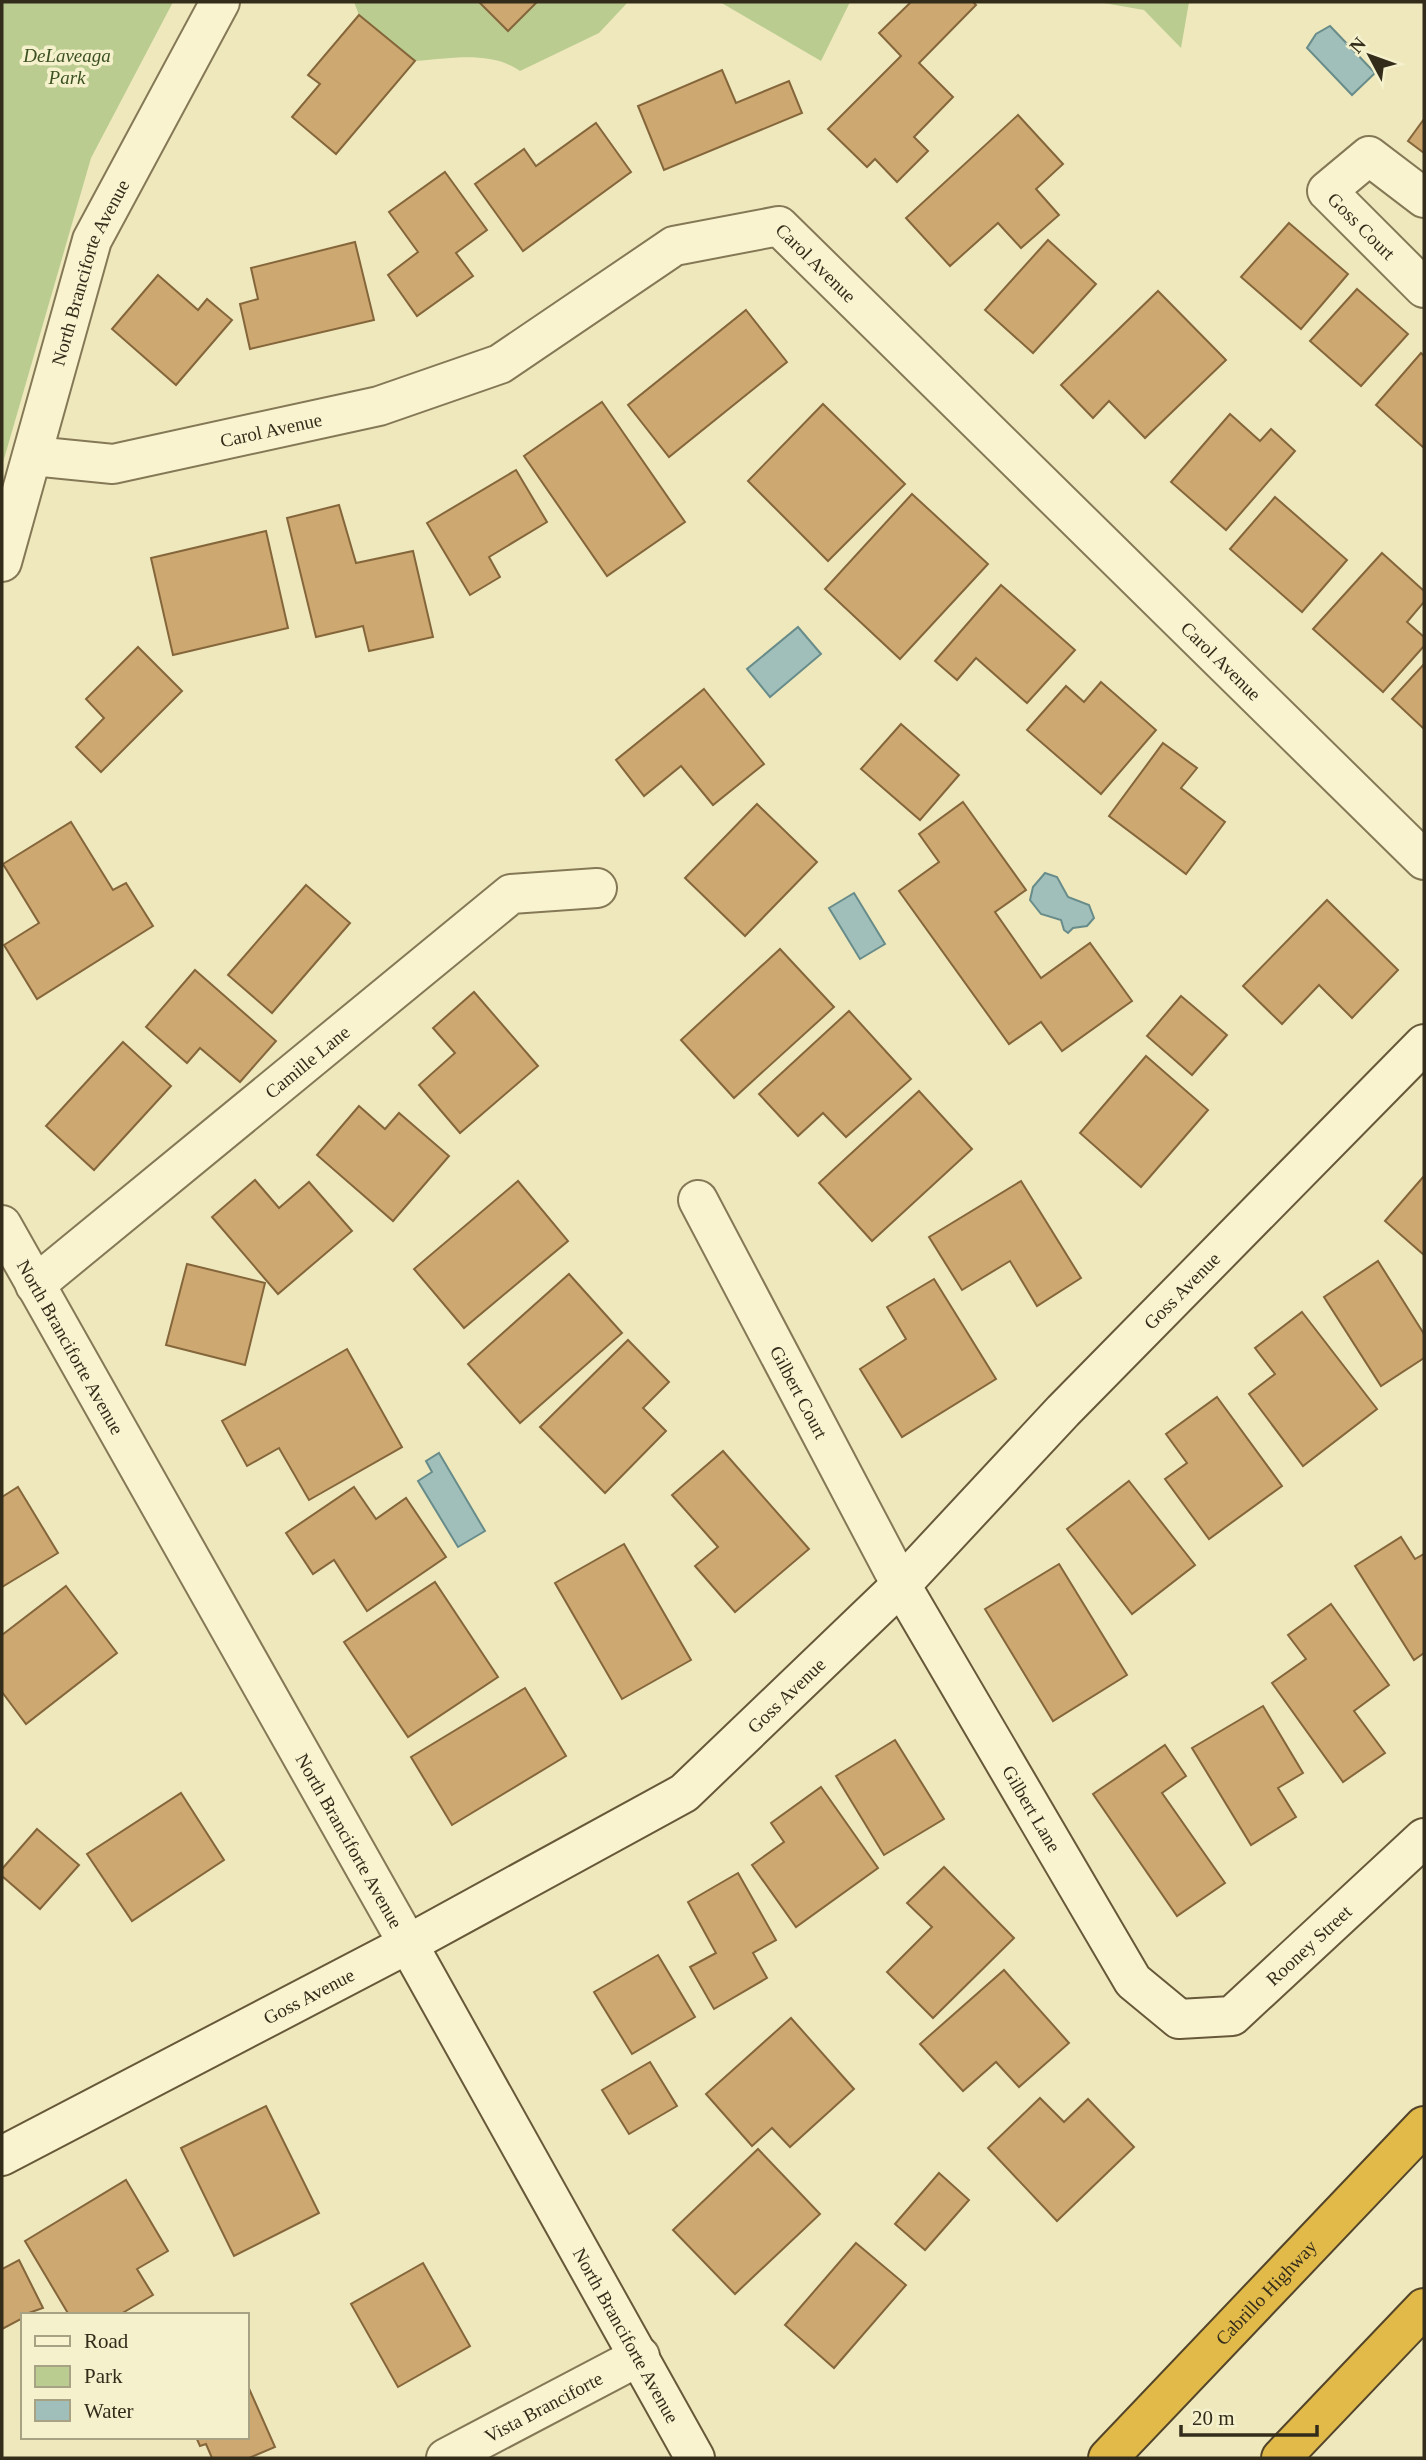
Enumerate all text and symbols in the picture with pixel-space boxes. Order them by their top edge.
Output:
north arrow [1335,21,1405,91]
text: N [1345,33,1370,57]
park label: DeLaveaga Park [22,45,111,88]
street label: North Branciforte Avenue [47,176,134,368]
street label: Goss Court [1324,188,1400,264]
street label: Carol Avenue [772,219,860,307]
street label: Carol Avenue [218,409,324,451]
street label: Carol Avenue [1177,617,1265,705]
street label: Camille Lane [261,1021,354,1103]
street label: Goss Avenue [1140,1248,1224,1334]
street label: North Branciforte Avenue [13,1256,128,1438]
street label: Gilbert Court [766,1342,832,1443]
street label: Goss Avenue [743,1654,830,1738]
street label: North Branciforte Avenue [292,1750,407,1932]
street label: Gilbert Lane [998,1762,1065,1856]
street label: Rooney Street [1262,1900,1356,1990]
street label: Goss Avenue [260,1964,358,2029]
street label: Cabrillo Highway [1212,2235,1321,2349]
street label: North Branciforte Avenue [569,2244,683,2427]
legend [21,2313,248,2439]
text: Road [84,2329,129,2353]
text: Park [84,2364,123,2388]
street label: Vista Branciforte [481,2368,606,2447]
scale bar [1181,2394,1318,2438]
text: Water [84,2399,134,2423]
text: 20 m [1192,2406,1235,2430]

